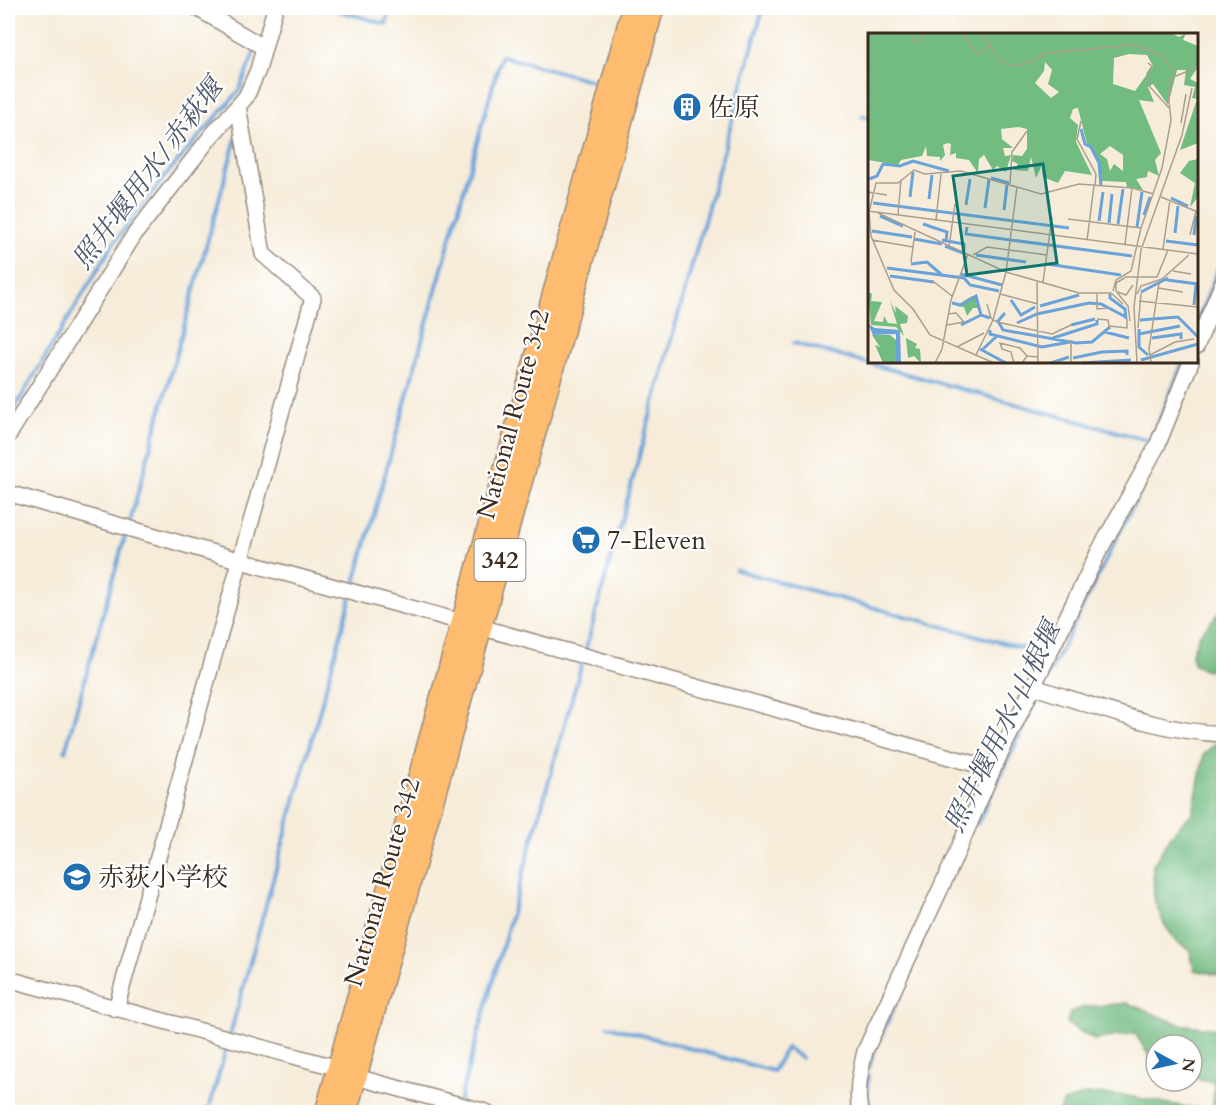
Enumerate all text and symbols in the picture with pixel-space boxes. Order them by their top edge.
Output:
inset map [868,33,1198,363]
water label: 照井堰用水/赤萩堰 [64,68,234,277]
place label: 佐原 [708,90,760,125]
building icon: 佐原 [671,91,703,123]
street label: National Route 342 [468,305,558,523]
place label: 7-Eleven [607,523,706,558]
supermarket icon: 7-Eleven [570,524,602,556]
road number: 342 [474,539,526,581]
water label: 照井堰用水/山根堰 [936,612,1072,838]
street label: National Route 342 [335,773,429,991]
place label: 赤荻小学校 [98,860,228,895]
school or university icon: 赤荻小学校 [61,861,93,893]
north arrow [1144,1033,1204,1093]
text: N [1176,1057,1200,1073]

